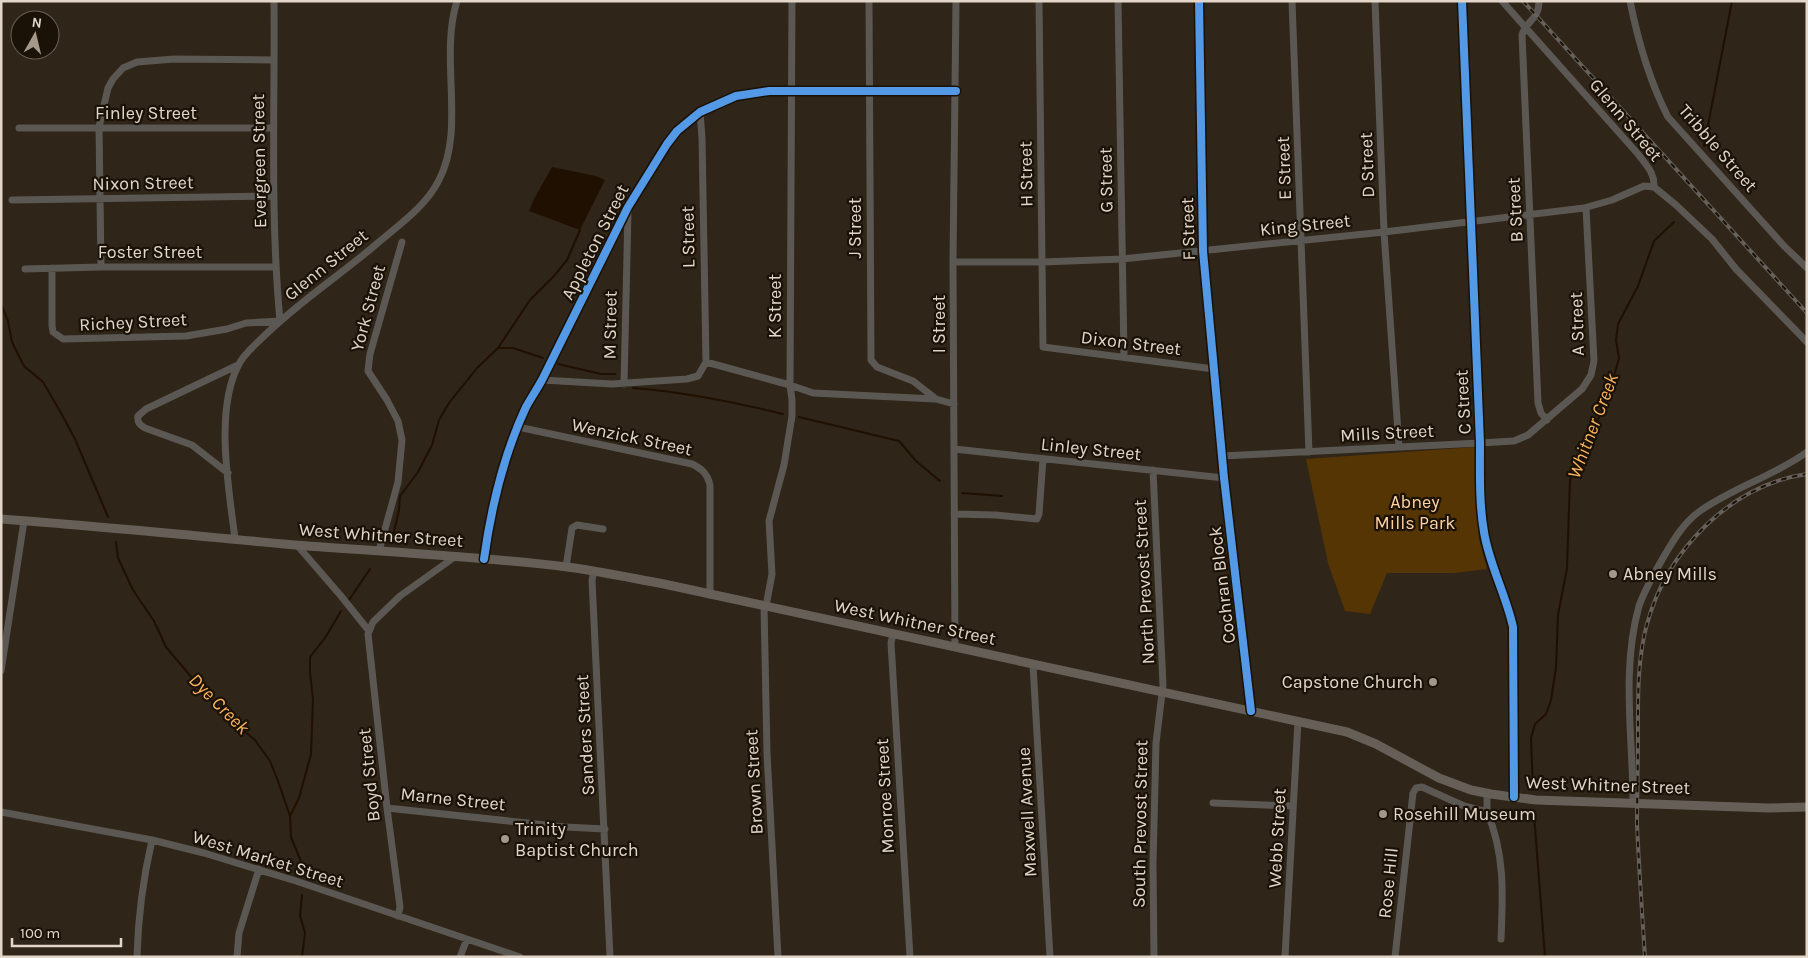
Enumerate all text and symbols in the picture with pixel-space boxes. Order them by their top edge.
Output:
north arrow [10,10,60,60]
text: N [31,14,43,32]
street label: Glenn Street [1585,74,1667,166]
street label: Evergreen Street [247,93,271,228]
street label: Tribble Street [1674,100,1762,196]
street label: Finley Street [95,102,197,124]
street label: D Street [1355,132,1379,198]
street label: E Street [1272,136,1296,200]
street label: H Street [1014,141,1038,207]
street label: G Street [1094,147,1118,213]
street label: Nixon Street [92,171,194,195]
street label: B Street [1502,177,1528,243]
street label: Appleton Street [556,180,634,303]
street label: J Street [844,197,866,258]
street label: F Street [1176,197,1200,261]
street label: L Street [676,206,700,268]
street label: King Street [1259,209,1352,241]
street label: Glenn Street [280,224,372,305]
street label: Foster Street [98,241,202,263]
street label: York Street [346,262,390,354]
street label: K Street [764,273,786,338]
street label: M Street [598,290,622,360]
street label: A Street [1565,291,1589,356]
street label: I Street [928,294,950,353]
street label: Richey Street [79,308,188,336]
street label: Dixon Street [1080,326,1183,360]
street label: C Street [1450,369,1476,435]
water label: Whitner Creek [1563,370,1623,482]
street label: Wenzick Street [570,413,694,461]
street label: Mills Street [1340,420,1435,446]
street label: Linley Street [1040,433,1143,465]
park label: Abney Mills Park [1375,491,1455,534]
street label: North Prevost Street [1129,499,1159,665]
street label: West Whitner Street [298,518,464,552]
street label: Cochran Block [1204,525,1240,645]
place label: Abney Mills [1623,563,1717,585]
marker: Abney Mills [1607,568,1619,580]
street label: West Whitner Street [832,594,998,650]
water label: Dye Creek [184,669,254,739]
place label: Capstone Church [1282,671,1423,693]
street label: Sanders Street [571,674,599,796]
marker: Capstone Church [1427,676,1439,688]
street label: Boyd Street [353,727,385,823]
street label: Brown Street [740,729,768,835]
street label: Monroe Street [871,738,899,854]
street label: South Prevost Street [1128,740,1152,908]
street label: Maxwell Avenue [1013,746,1041,878]
street label: West Whitner Street [1525,771,1691,799]
street label: Marne Street [399,783,507,815]
street label: Webb Street [1263,787,1291,888]
place label: Rosehill Museum [1393,803,1536,825]
marker: Rosehill Museum [1377,808,1389,820]
place label: Trinity Baptist Church [515,818,639,861]
street label: West Market Street [190,826,346,893]
marker: Trinity Baptist Church [499,833,511,845]
street label: Rose Hill [1373,846,1403,920]
scale bar [12,916,121,948]
text: 100 m [20,924,60,942]

